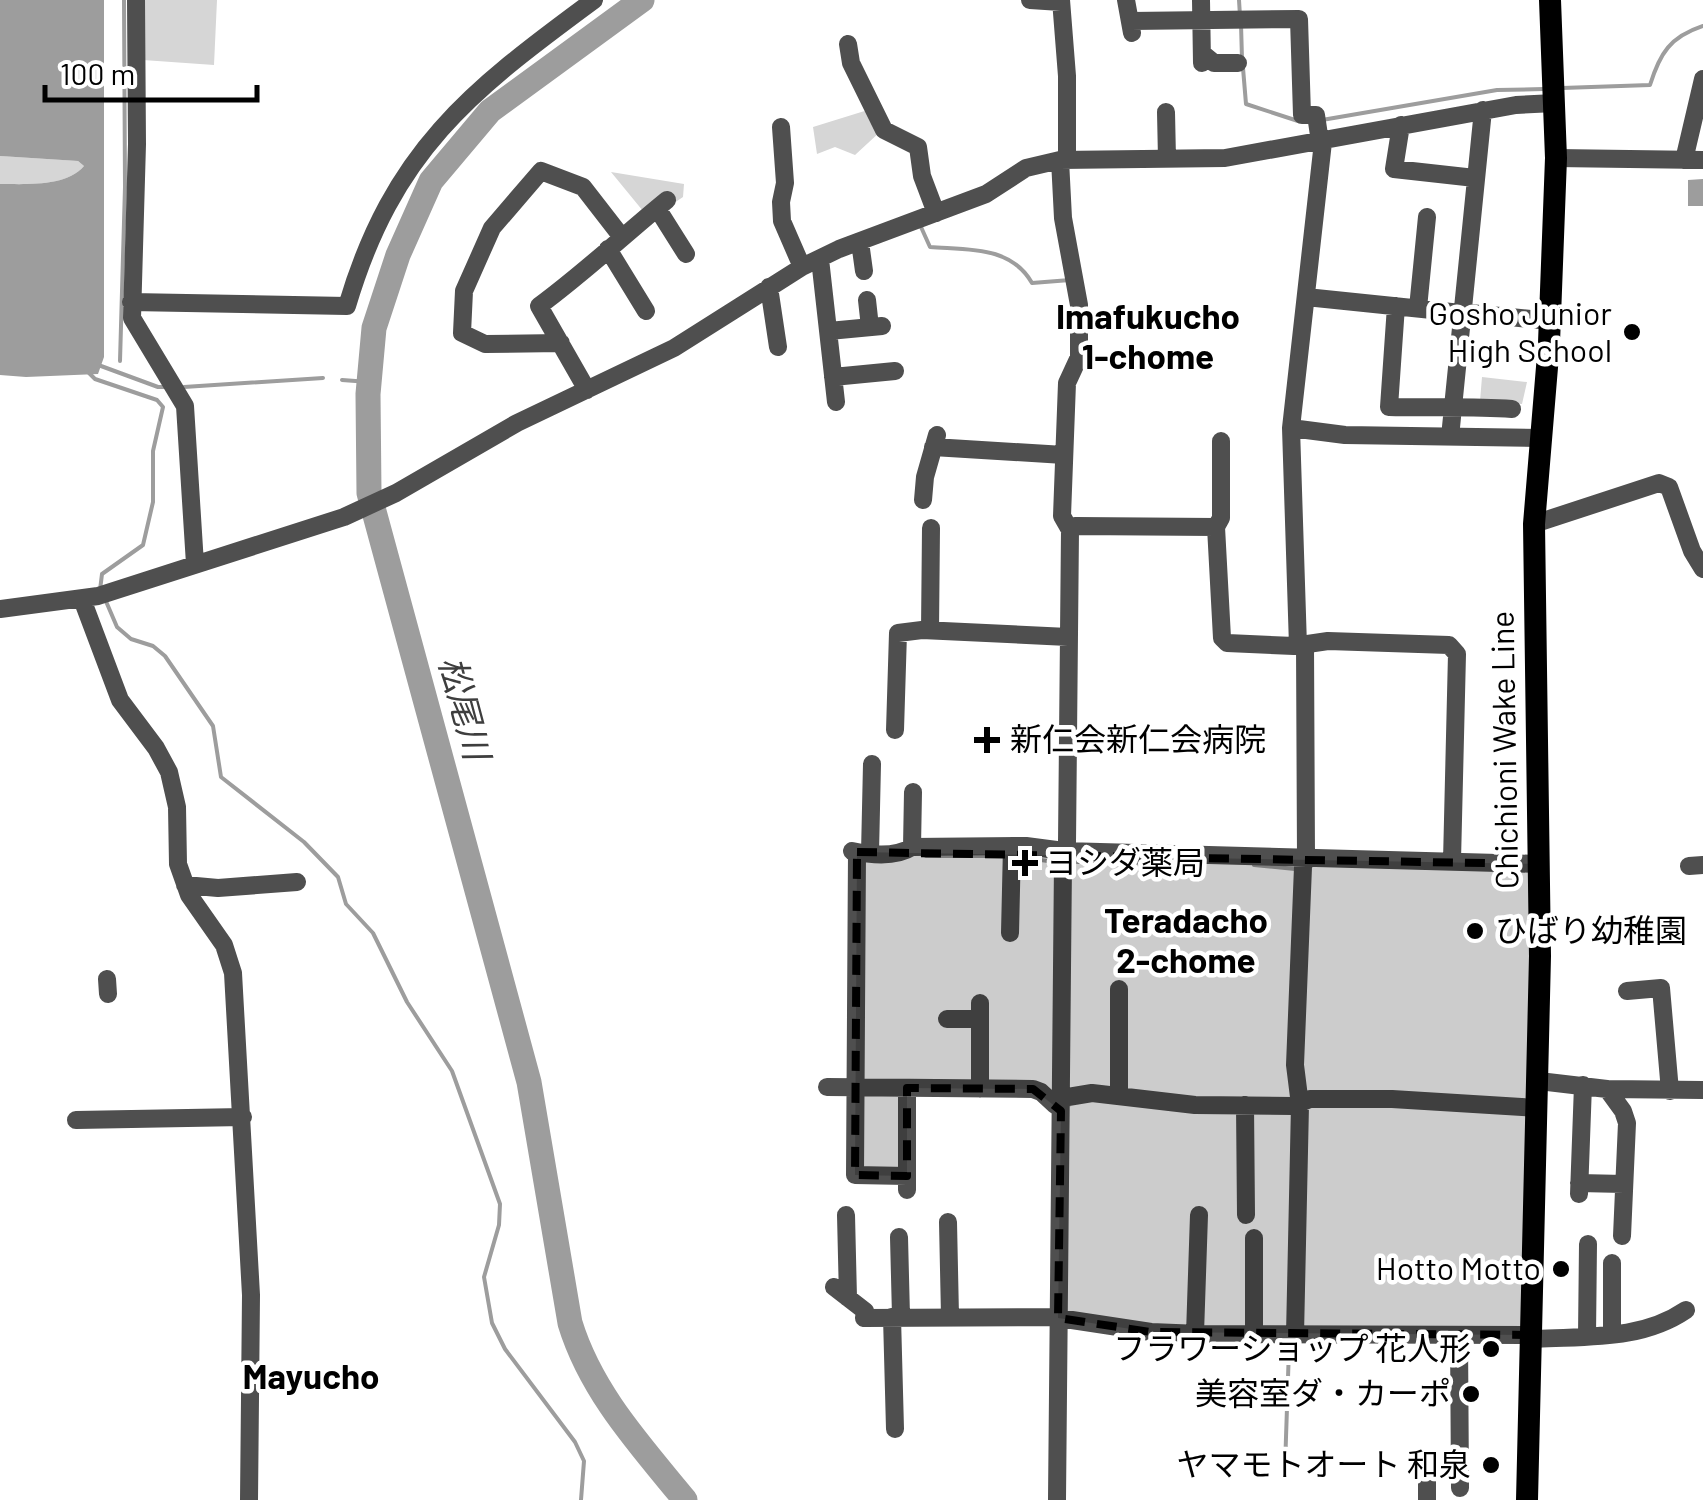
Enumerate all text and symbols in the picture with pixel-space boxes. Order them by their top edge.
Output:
scale bar [45,40,258,102]
text: 100 m [60,55,135,91]
place label: Gosho Junior High School [1429,293,1612,368]
district label: Imafukucho 1-chome [1056,294,1240,376]
marker: Gosho Junior High School [1621,321,1643,343]
street label: Chichioni Wake Line [1482,611,1524,890]
water label: 松尾川 [432,651,501,767]
place label: 新仁会新仁会病院 [1010,719,1266,757]
marker: 新仁会新仁会病院 [974,727,1000,753]
place label: ヨシダ薬局 [1045,842,1205,880]
marker: ヨシダ薬局 [1014,852,1036,874]
district label: Teradacho 2-chome [1104,898,1268,980]
place label: ひばり幼稚園 [1495,910,1687,948]
marker: ひばり幼稚園 [1464,920,1486,942]
place label: Hotto Motto [1376,1248,1541,1286]
marker: Hotto Motto [1550,1258,1572,1280]
place label: フラワーショップ 花人形 [1113,1328,1471,1366]
marker: フラワーショップ 花人形 [1480,1338,1502,1360]
district label: Mayucho [242,1354,380,1396]
place label: 美容室ダ・カーポ [1195,1373,1451,1411]
marker: 美容室ダ・カーポ [1460,1383,1482,1405]
place label: ヤマモトオート 和泉 [1177,1444,1471,1482]
marker: ヤマモトオート 和泉 [1480,1454,1502,1476]

